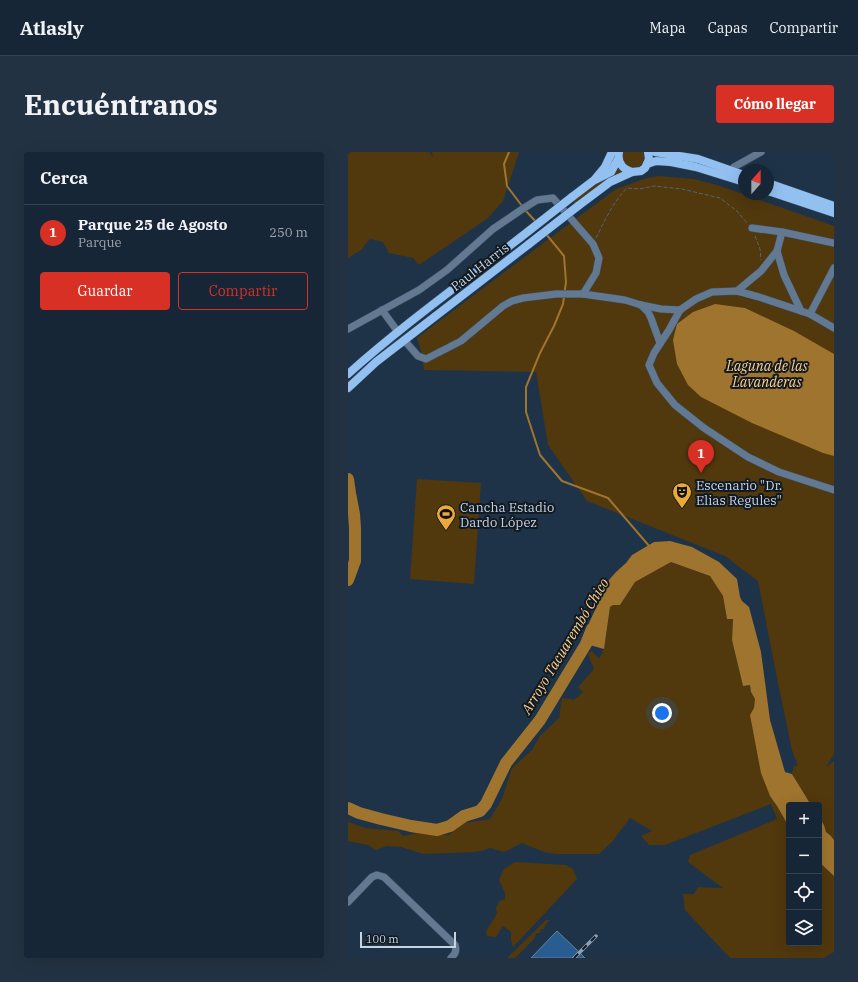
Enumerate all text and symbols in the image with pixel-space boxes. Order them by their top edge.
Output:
text: Atlasly [20,16,84,40]
text: Mapa [650,19,686,37]
text: Capas [708,19,748,37]
text: Compartir [770,19,838,37]
button: Cómo llegar [716,85,834,123]
text: Encuéntranos [24,86,218,123]
north arrow [738,164,774,200]
text: Cerca [40,167,88,189]
text: Parque 25 de Agosto [78,215,227,234]
text: 1 [49,224,57,241]
text: 250 m [269,224,308,241]
text: Parque [78,234,122,251]
street label: Paul Harris [447,239,513,295]
button: Guardar [40,272,170,310]
button: Compartir [178,272,308,310]
water label: Laguna de las Lavanderas [725,357,809,391]
pin: 1 [688,440,714,473]
place label: Escenario "Dr. Elias Regules" [696,477,782,509]
theatre icon: Escenario "Dr. Elias Regules" [671,481,693,509]
place label: Cancha Estadio Dardo López [460,499,554,531]
sports icon: Cancha Estadio Dardo López [435,503,457,531]
water label: Arroyo Tacuarembó Chico [517,575,613,718]
your location [652,703,672,723]
map controls [786,802,822,946]
button: + [786,802,822,838]
button: − [786,838,822,874]
button: locate [786,874,822,910]
button: layers [786,910,822,946]
scale bar [360,930,456,949]
text: 100 m [366,932,399,946]

